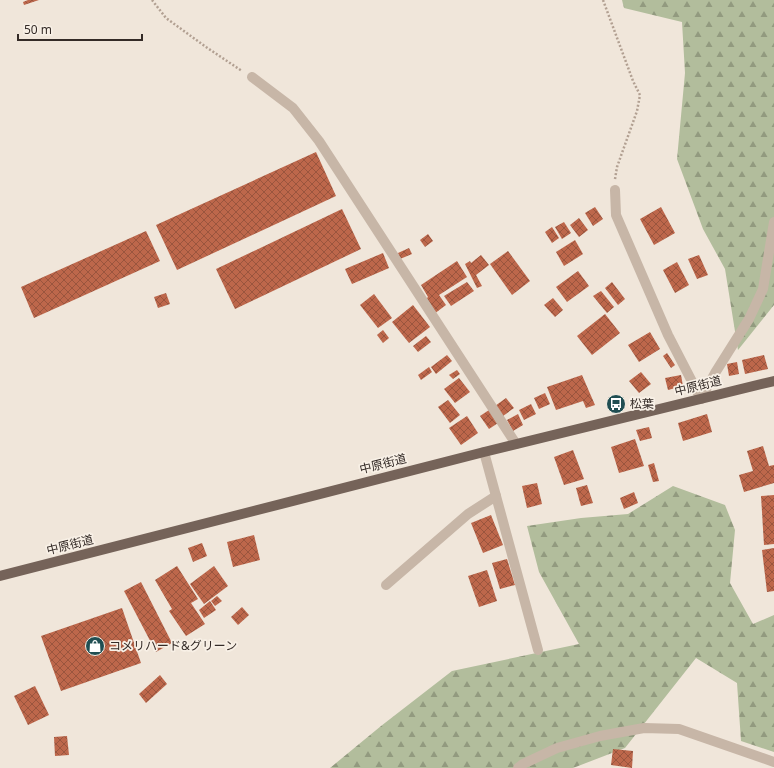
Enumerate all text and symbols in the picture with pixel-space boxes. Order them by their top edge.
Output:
scale bar [18,16,142,42]
text: 50 m [24,21,52,38]
street label: 中原街道 [673,371,723,400]
bus stop icon: 松葉 [605,393,627,415]
place label: 松葉 [630,395,654,412]
street label: 中原街道 [358,449,408,478]
street label: 中原街道 [45,530,95,559]
shop icon: コメリハード&グリーン [84,635,106,657]
place label: コメリハード&グリーン [109,637,237,654]

